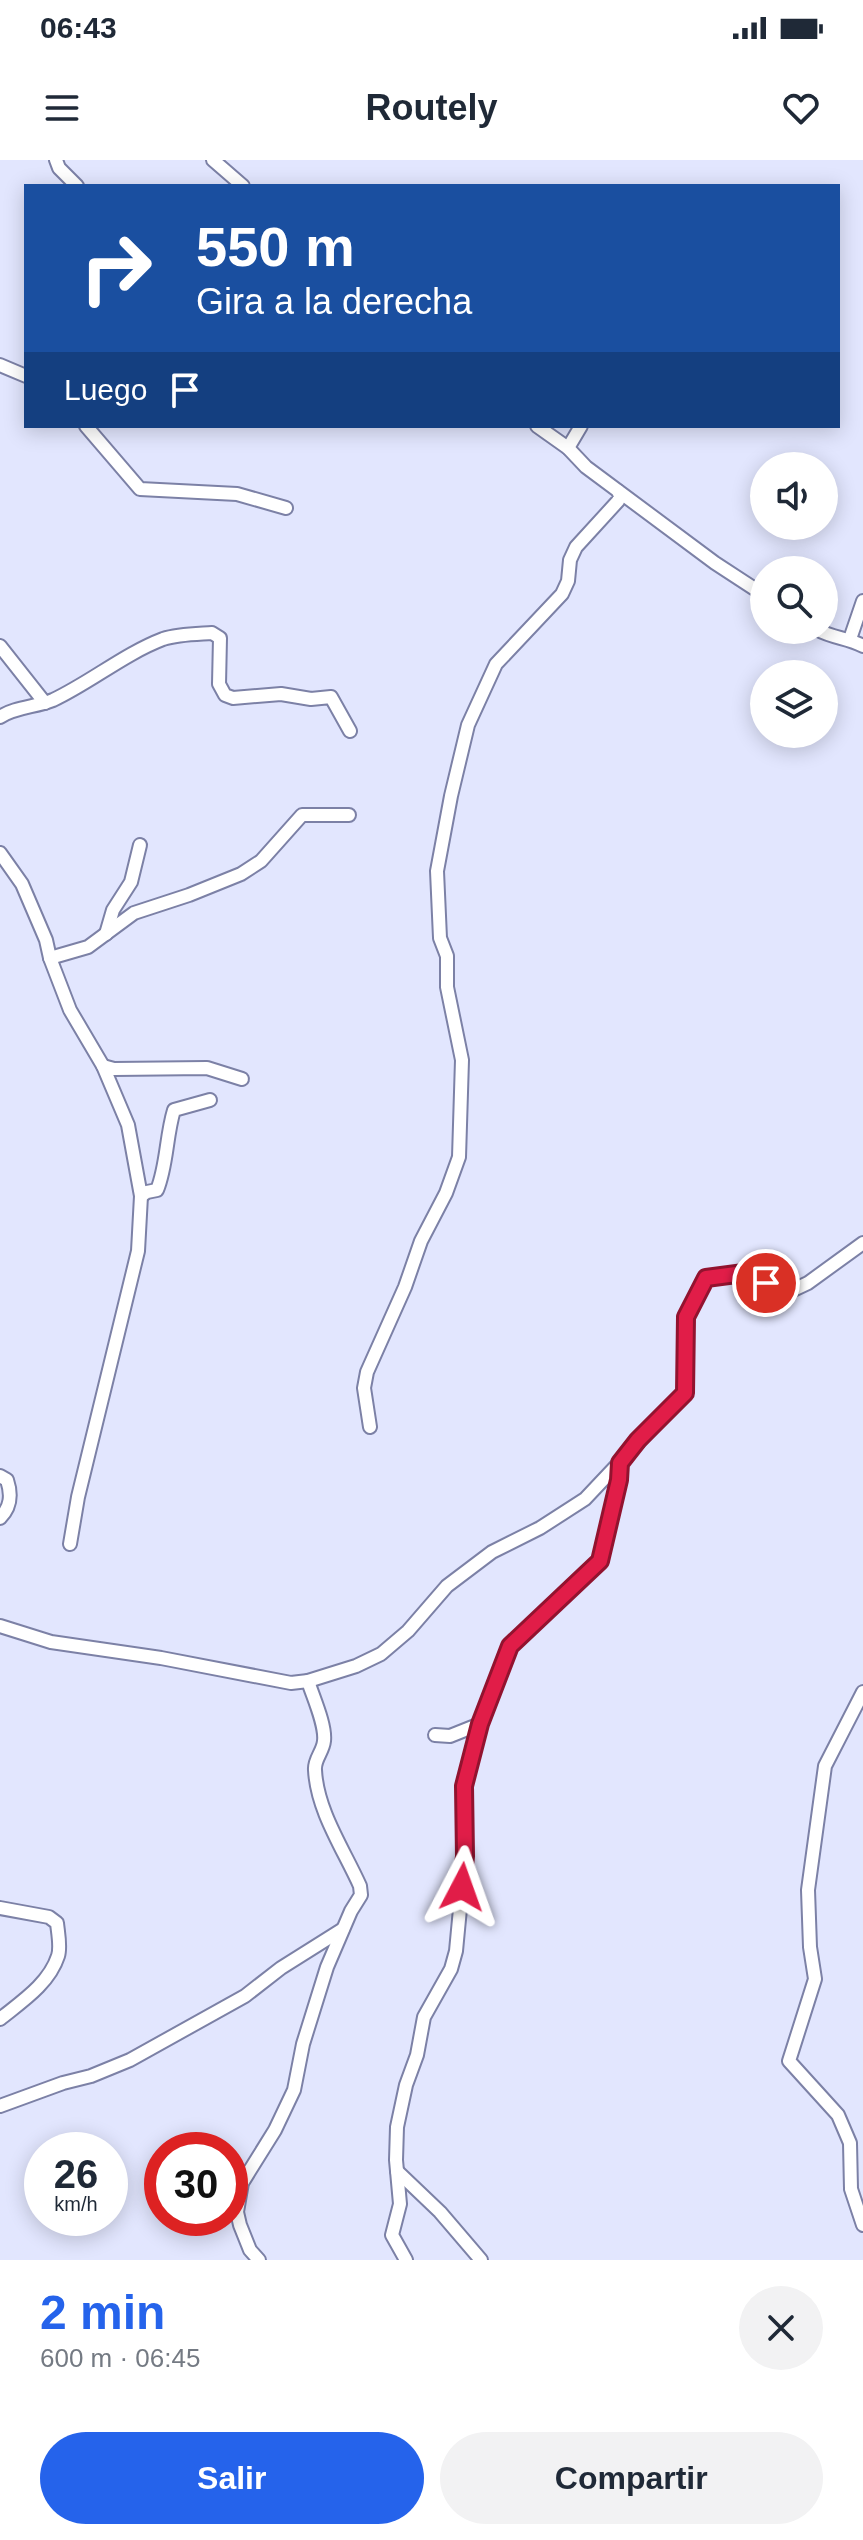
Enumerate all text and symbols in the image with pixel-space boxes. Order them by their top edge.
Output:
text: 06:43 [40,11,117,44]
icon: menu [40,86,84,130]
icon: heart [779,86,823,130]
text: Routely [365,87,498,128]
text: 550 m [196,215,355,278]
icon: right [64,216,168,320]
text: Gira a la derecha [196,281,472,322]
icon: arrive [163,368,207,412]
text: Luego [64,373,147,406]
map controls [750,452,838,748]
button: sound [750,452,838,540]
button: search [750,556,838,644]
button: layers [750,660,838,748]
pin [732,1249,800,1317]
icon: arrive [744,1261,788,1305]
position arrow [420,1845,504,1929]
speed limit sign: 30 [144,2132,248,2236]
text: 26 [54,2152,98,2196]
text: km/h [54,2193,98,2215]
text: 2 min [40,2286,165,2339]
button: close [739,2286,823,2370]
text: 600 m · 06:45 [40,2343,200,2373]
button: Salir [40,2432,424,2524]
button: Compartir [440,2432,823,2524]

